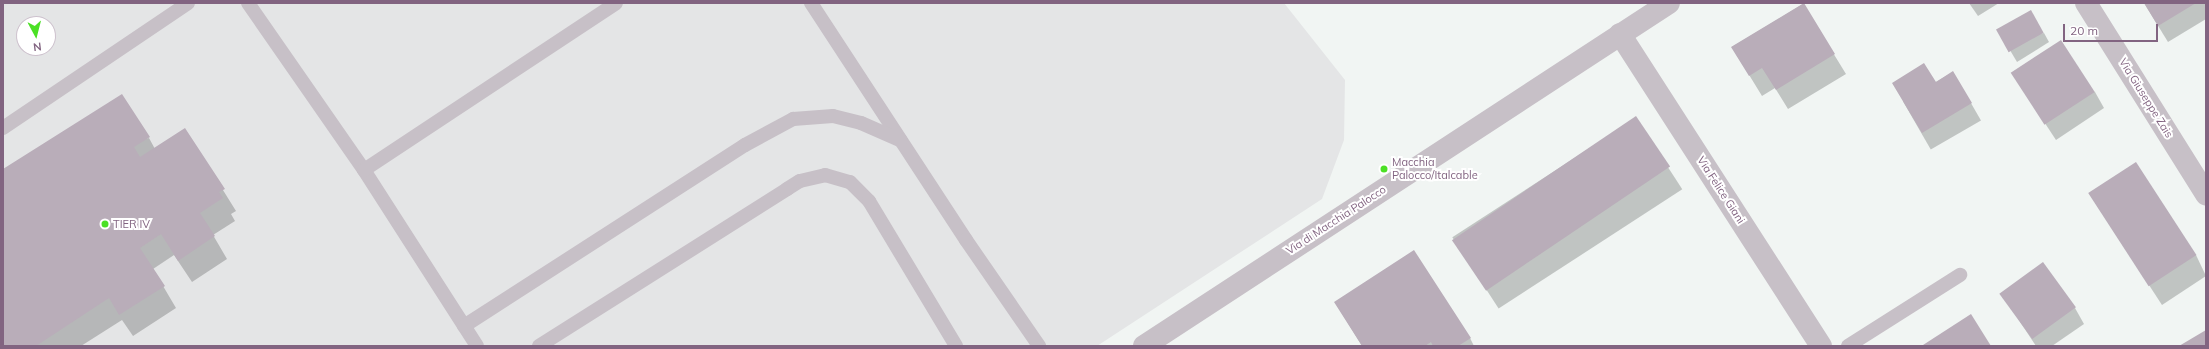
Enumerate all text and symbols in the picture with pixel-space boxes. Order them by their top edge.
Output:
north arrow [16,16,56,56]
scale bar [2065,16,2160,42]
text: 20 m [2070,23,2098,38]
text: N [32,39,42,54]
street label: Via Giuseppe Zais [2116,56,2176,140]
street label: Via Felice Giani [1694,154,1748,226]
place label: Macchia Palocco/Italcable [1392,156,1478,182]
marker: Macchia Palocco/Italcable [1379,164,1389,174]
street label: Via di Macchia Palocco [1284,183,1388,257]
place label: TIER IV [113,217,150,231]
marker: TIER IV [100,219,110,229]

